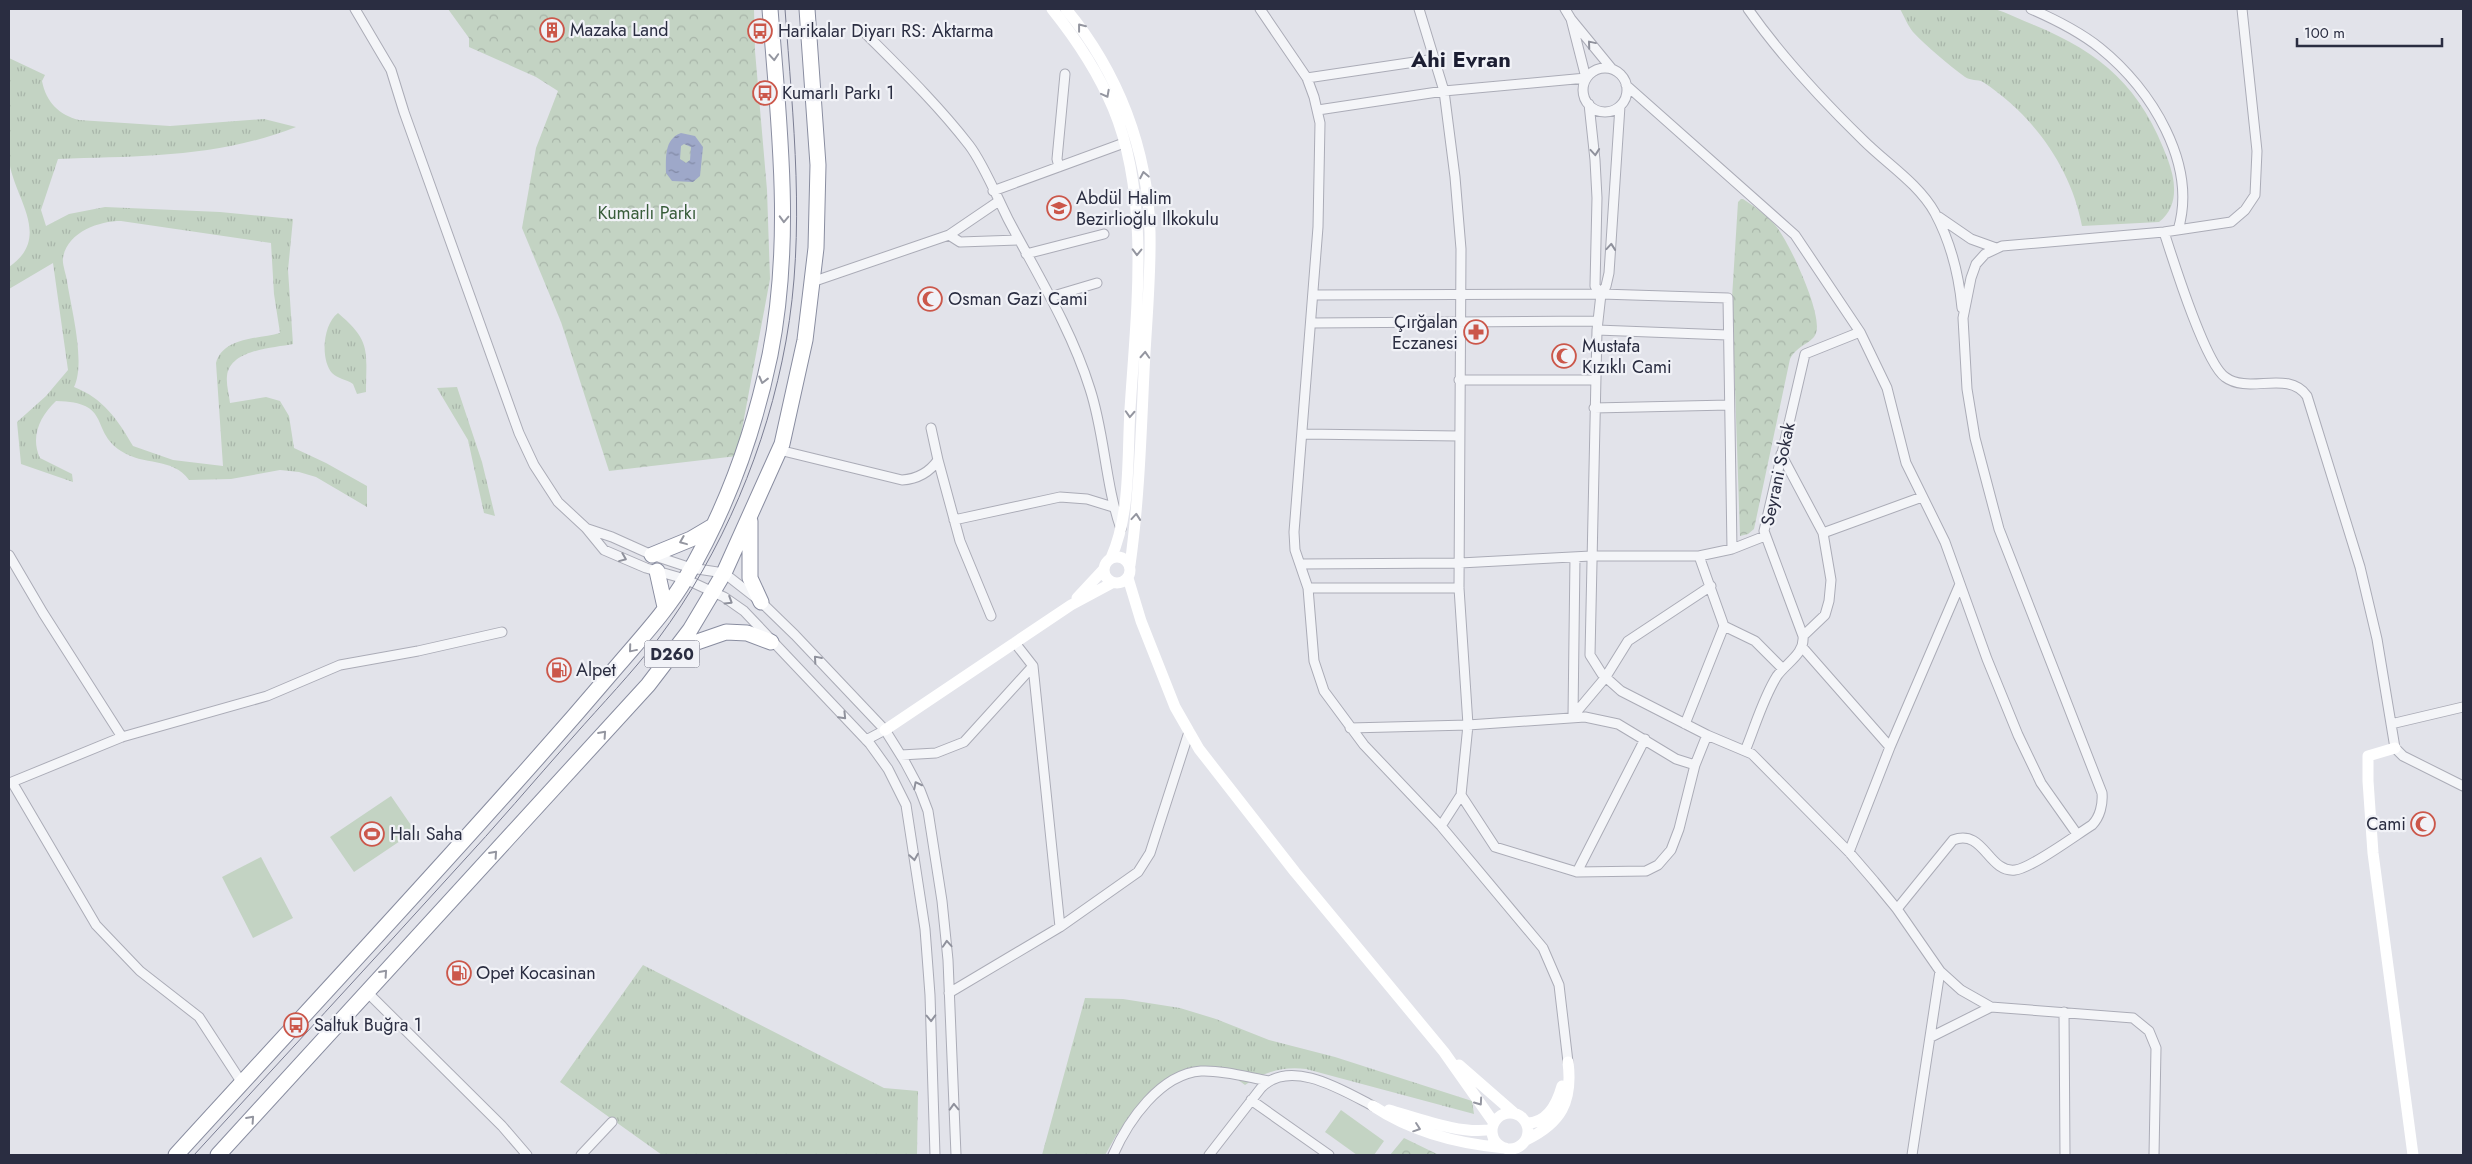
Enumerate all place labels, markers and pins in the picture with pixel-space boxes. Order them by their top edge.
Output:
building icon: Mazaka Land [539,17,565,43]
place label: Mazaka Land [570,17,669,43]
bus stop icon: Harikalar Diyarı RS: Aktarma [747,18,773,44]
place label: Harikalar Diyarı RS: Aktarma [778,18,993,44]
bus stop icon: Kumarlı Parkı 1 [752,80,778,106]
place label: Kumarlı Parkı 1 [782,80,894,106]
place label: Abdül Halim Bezirlioğlu Ilkokulu [1076,185,1219,232]
school or university icon: Abdül Halim Bezirlioğlu Ilkokulu [1046,195,1072,221]
mosque icon: Osman Gazi Cami [917,286,943,312]
place label: Osman Gazi Cami [948,286,1088,312]
place label: Çırğalan Eczanesi [1392,309,1458,356]
pharmacy icon: Çırğalan Eczanesi [1463,319,1489,345]
place label: Mustafa Kızıklı Cami [1582,333,1672,380]
mosque icon: Mustafa Kızıklı Cami [1551,343,1577,369]
fuel station icon: Alpet [546,657,572,683]
place label: Alpet [576,657,617,683]
place label: Cami [2366,811,2406,837]
mosque icon: Cami [2410,811,2436,837]
sports icon: Halı Saha [359,821,385,847]
place label: Halı Saha [390,821,462,847]
fuel station icon: Opet Kocasinan [446,960,472,986]
place label: Opet Kocasinan [476,960,596,986]
bus stop icon: Saltuk Buğra 1 [283,1012,309,1038]
place label: Saltuk Buğra 1 [314,1012,422,1038]

